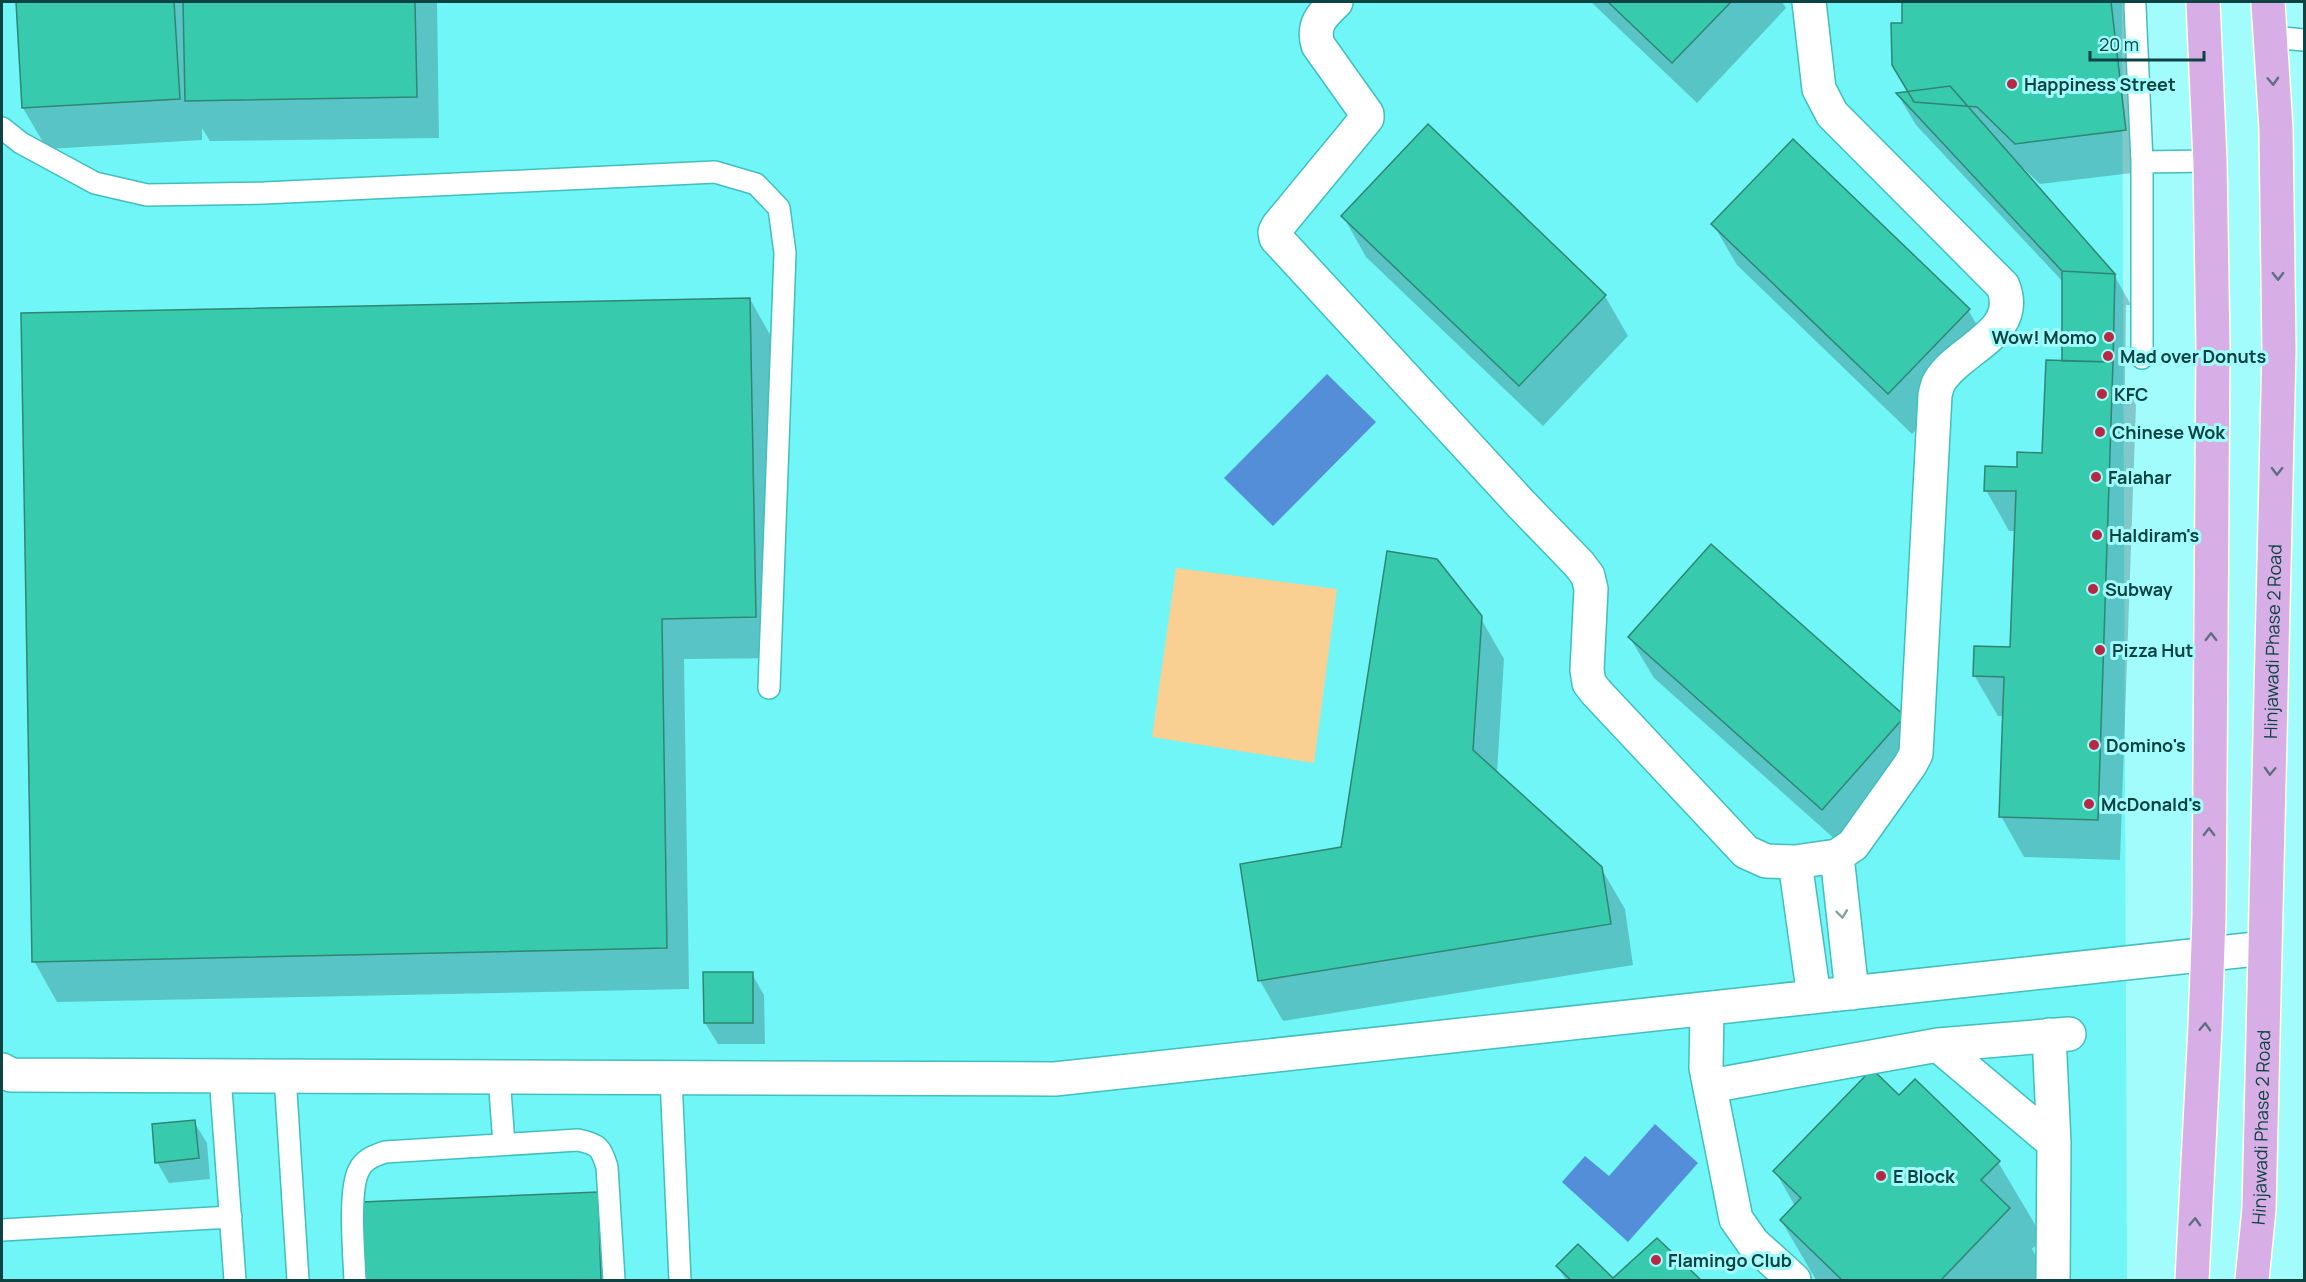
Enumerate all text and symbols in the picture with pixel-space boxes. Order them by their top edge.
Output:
scale bar [2090,24,2204,62]
text: 20 m [2099,32,2139,56]
place label: Happiness Street [2024,72,2176,96]
one-way arrow [2267,76,2280,85]
marker: Happiness Street [2005,77,2019,91]
one-way arrow [2272,271,2284,280]
place label: Wow! Momo [1992,325,2097,349]
marker: Wow! Momo [2102,330,2116,344]
place label: Mad over Donuts [2120,344,2266,368]
marker: Mad over Donuts [2101,349,2115,363]
place label: KFC [2114,382,2148,406]
marker: KFC [2095,387,2109,401]
place label: Chinese Wok [2112,420,2226,444]
marker: Chinese Wok [2093,425,2107,439]
place label: Falahar [2108,465,2172,489]
one-way arrow [2271,466,2283,475]
marker: Falahar [2089,470,2103,484]
place label: Haldiram's [2109,523,2200,547]
marker: Haldiram's [2090,528,2104,542]
street label: Hinjawadi Phase 2 Road [2258,544,2286,739]
place label: Subway [2105,577,2173,601]
marker: Subway [2086,582,2100,596]
one-way arrow [2205,633,2217,642]
place label: Pizza Hut [2112,638,2193,662]
marker: Pizza Hut [2093,643,2107,657]
place label: Domino's [2106,733,2186,757]
marker: Domino's [2087,738,2101,752]
one-way arrow [2264,766,2276,775]
place label: McDonald's [2101,792,2202,816]
marker: McDonald's [2082,797,2096,811]
one-way arrow [2203,828,2215,837]
one-way arrow [1836,910,1848,919]
one-way arrow [2199,1023,2212,1032]
street label: Hinjawadi Phase 2 Road [2246,1030,2275,1226]
place label: E Block [1893,1164,1956,1188]
marker: E Block [1874,1169,1888,1183]
one-way arrow [2189,1218,2202,1227]
place label: Flamingo Club [1668,1248,1792,1272]
marker: Flamingo Club [1649,1253,1663,1267]

